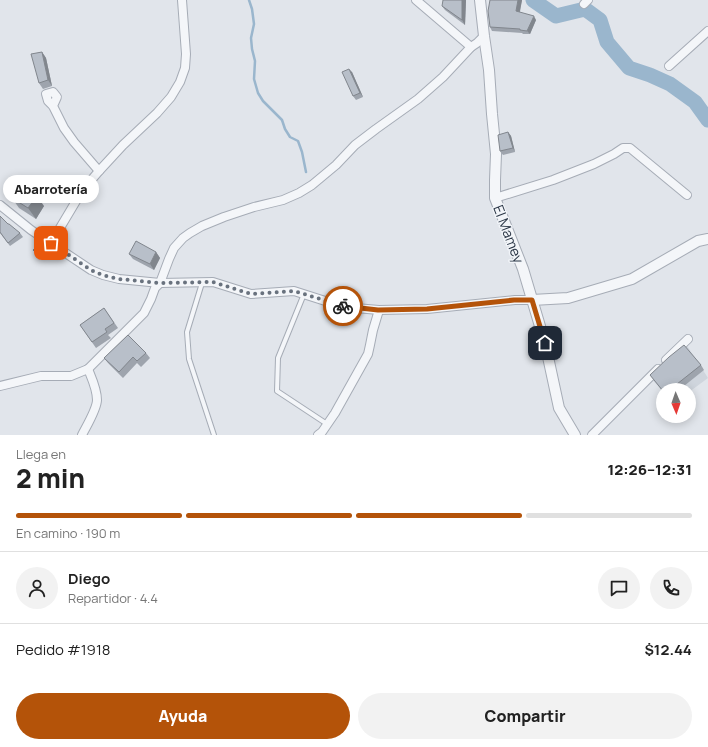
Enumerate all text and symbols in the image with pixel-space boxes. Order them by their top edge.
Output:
callout: Abarrotería [3,175,99,203]
text: Abarrotería [14,180,88,198]
street label: El Mamey [489,202,529,266]
pin [34,226,68,260]
icon: bag [40,232,62,254]
courier [323,286,363,326]
icon: bike [332,295,354,317]
pin [528,326,562,360]
icon: home [534,332,556,354]
north arrow [656,383,696,423]
map controls [656,383,696,423]
text: Llega en [16,445,66,463]
text: 12:26–12:31 [607,459,692,480]
text: 2 min [16,460,85,496]
text: En camino · 190 m [16,524,120,542]
button: person [16,567,58,609]
button: chat [598,567,640,609]
button: phone [650,567,692,609]
text: Diego [68,568,110,589]
text: Repartidor · 4.4 [68,589,158,607]
text: Pedido #1918 [16,639,110,660]
text: $12.44 [644,639,692,660]
button: Ayuda [16,693,350,739]
button: Compartir [358,693,692,739]

